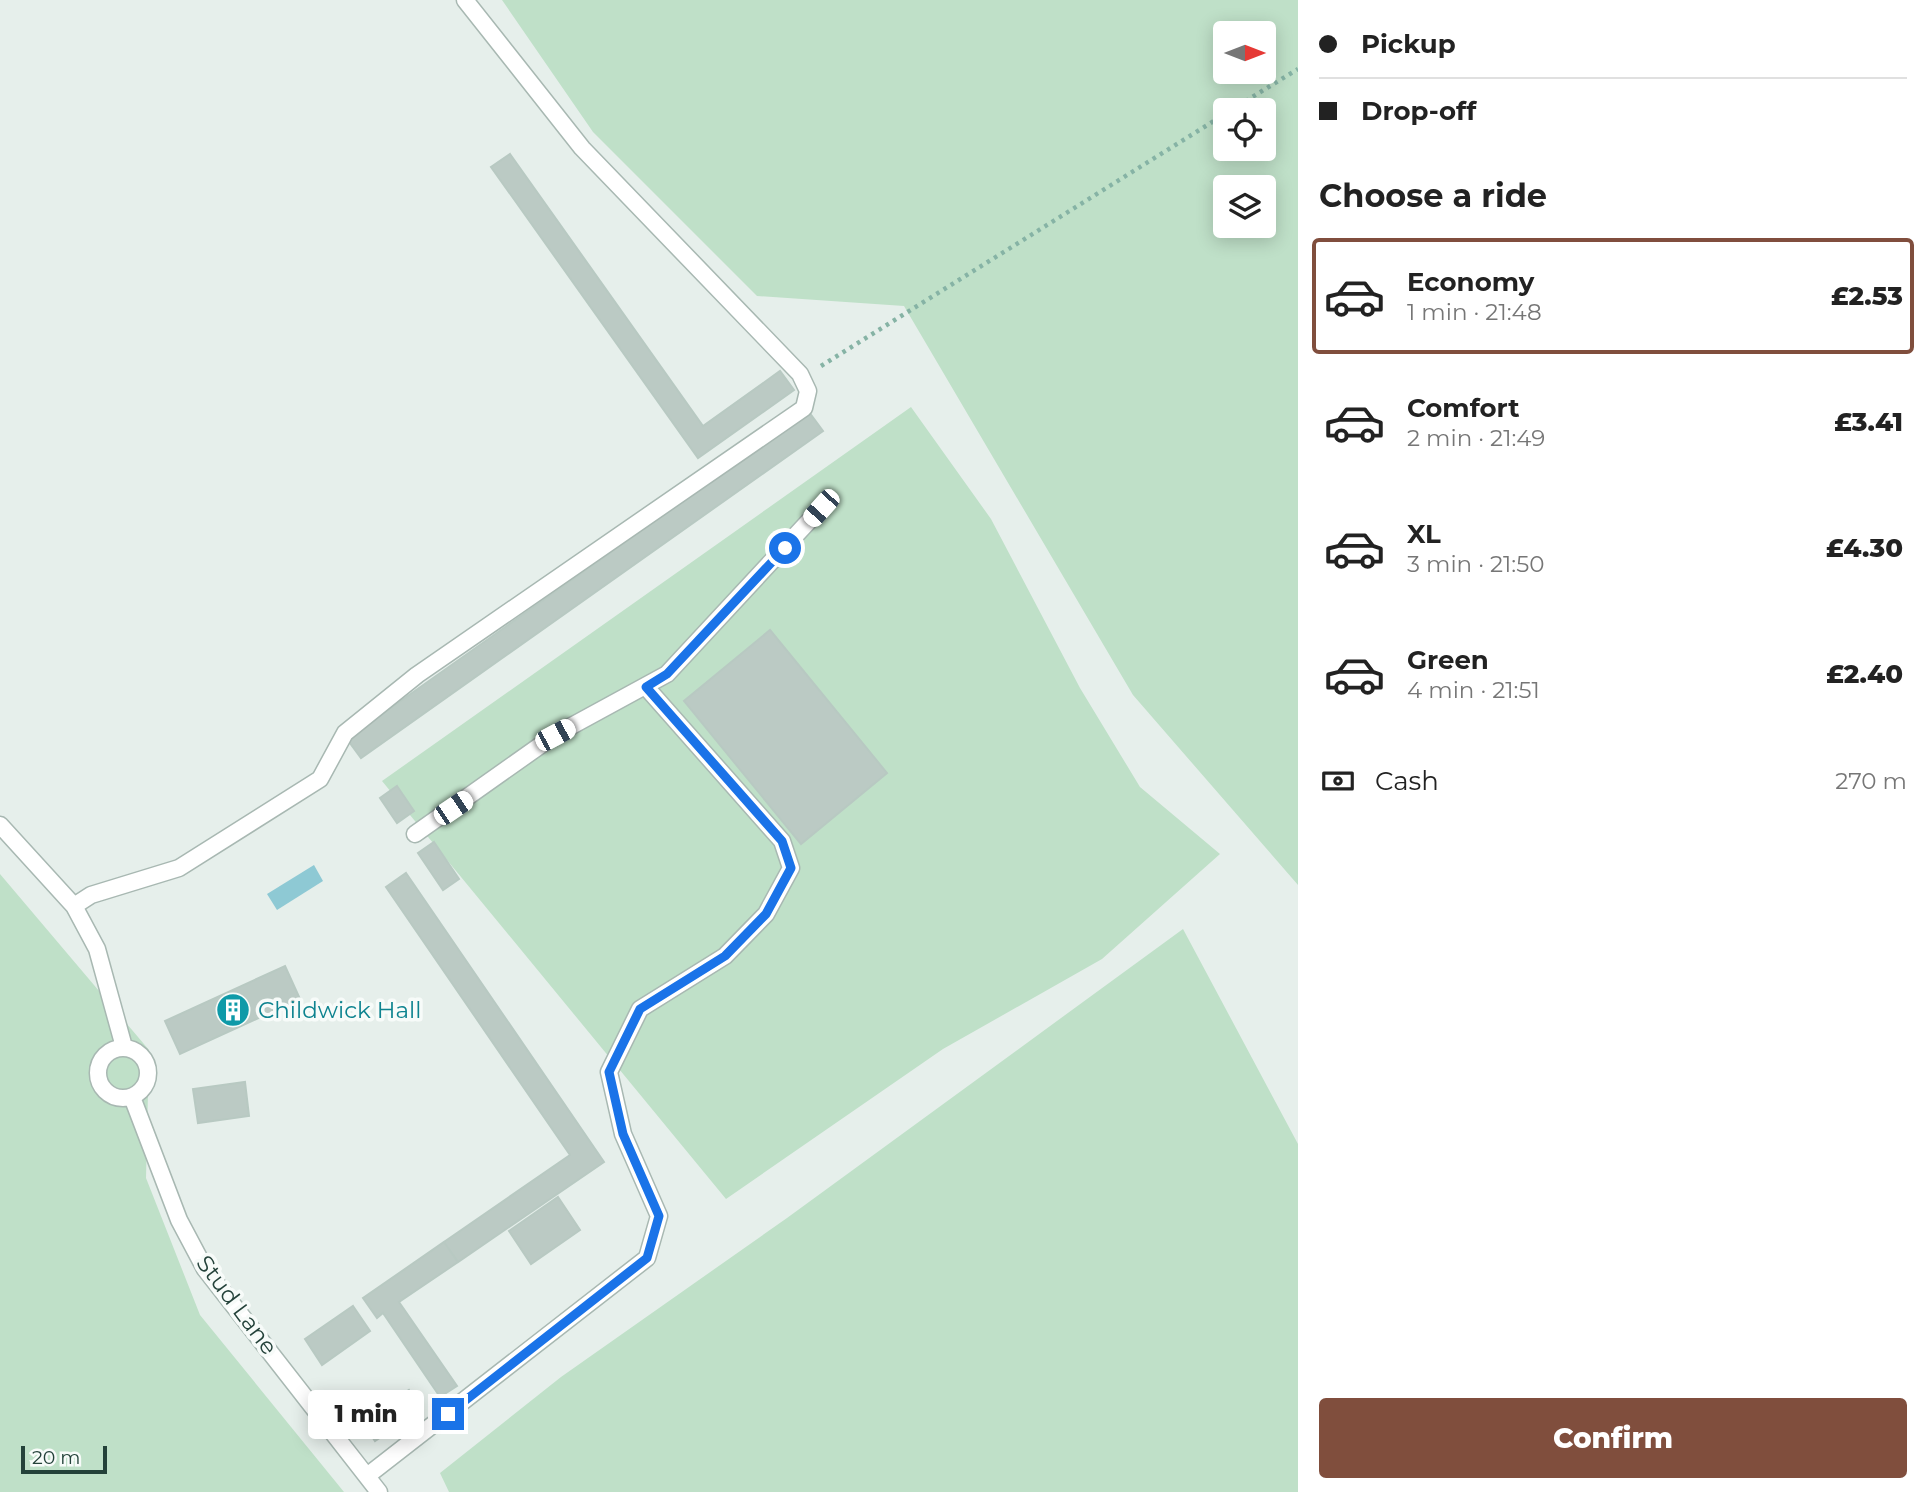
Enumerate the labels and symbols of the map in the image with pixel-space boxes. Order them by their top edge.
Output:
north arrow [1213,21,1276,84]
car [800,485,843,531]
route start [769,532,801,564]
car [532,716,579,754]
car [430,788,477,828]
building icon: Childwick Hall [214,991,252,1029]
place label: Childwick Hall [258,996,421,1024]
street label: Stud Lane [191,1250,283,1360]
callout: 1 min [308,1390,424,1438]
route end [432,1398,464,1430]
scale bar [21,1443,107,1475]

